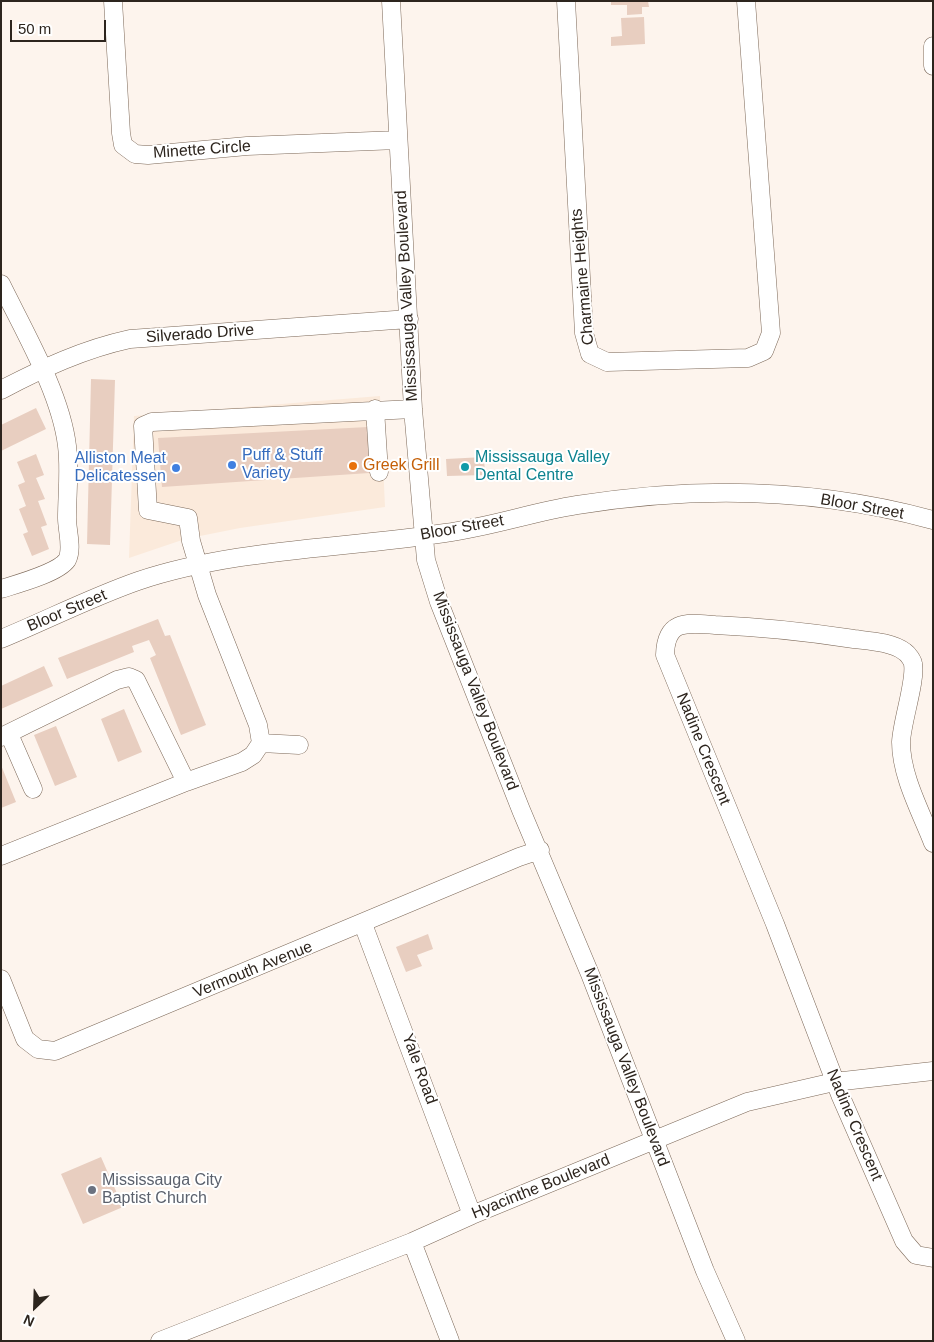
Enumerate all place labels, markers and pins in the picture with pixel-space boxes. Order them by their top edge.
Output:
place label: Puff & Stuff Variety [242,446,322,484]
place label: Mississauga Valley Dental Centre [475,448,610,486]
place label: Alliston Meat Delicatessen [74,449,166,487]
place label: Greek Grill [363,456,439,476]
marker: Puff & Stuff Variety [226,459,238,471]
marker: Greek Grill [347,460,359,472]
marker: Mississauga Valley Dental Centre [459,461,471,473]
marker: Alliston Meat Delicatessen [170,462,182,474]
place label: Mississauga City Baptist Church [102,1171,222,1209]
marker: Mississauga City Baptist Church [86,1184,98,1196]

